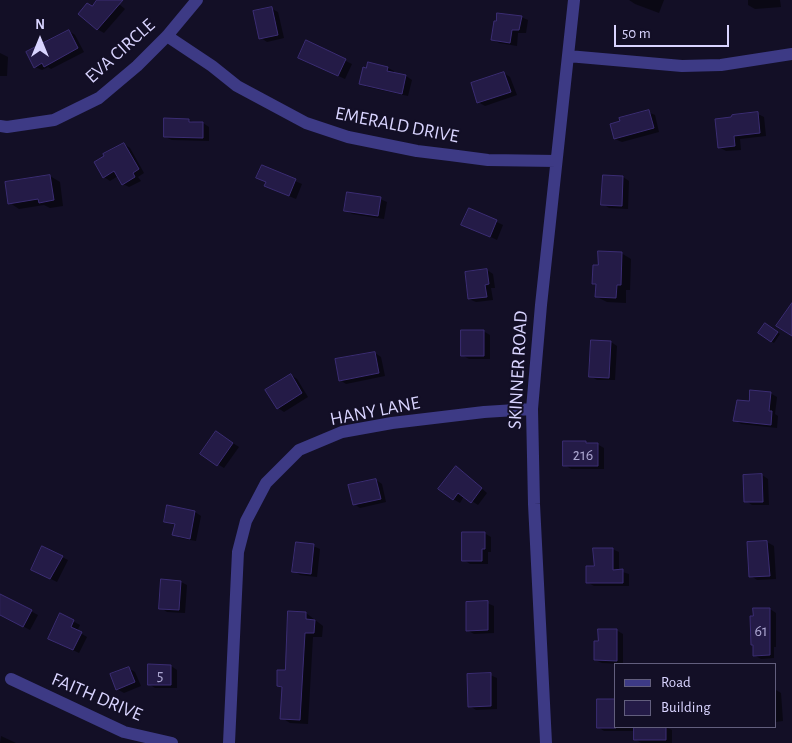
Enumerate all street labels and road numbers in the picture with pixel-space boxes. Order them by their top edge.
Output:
street label: EVA CIRCLE [80,14,160,88]
street label: EMERALD DRIVE [333,102,461,148]
street label: SKINNER ROAD [504,310,532,430]
street label: HANY LANE [328,391,422,431]
street label: FAITH DRIVE [48,668,146,726]

